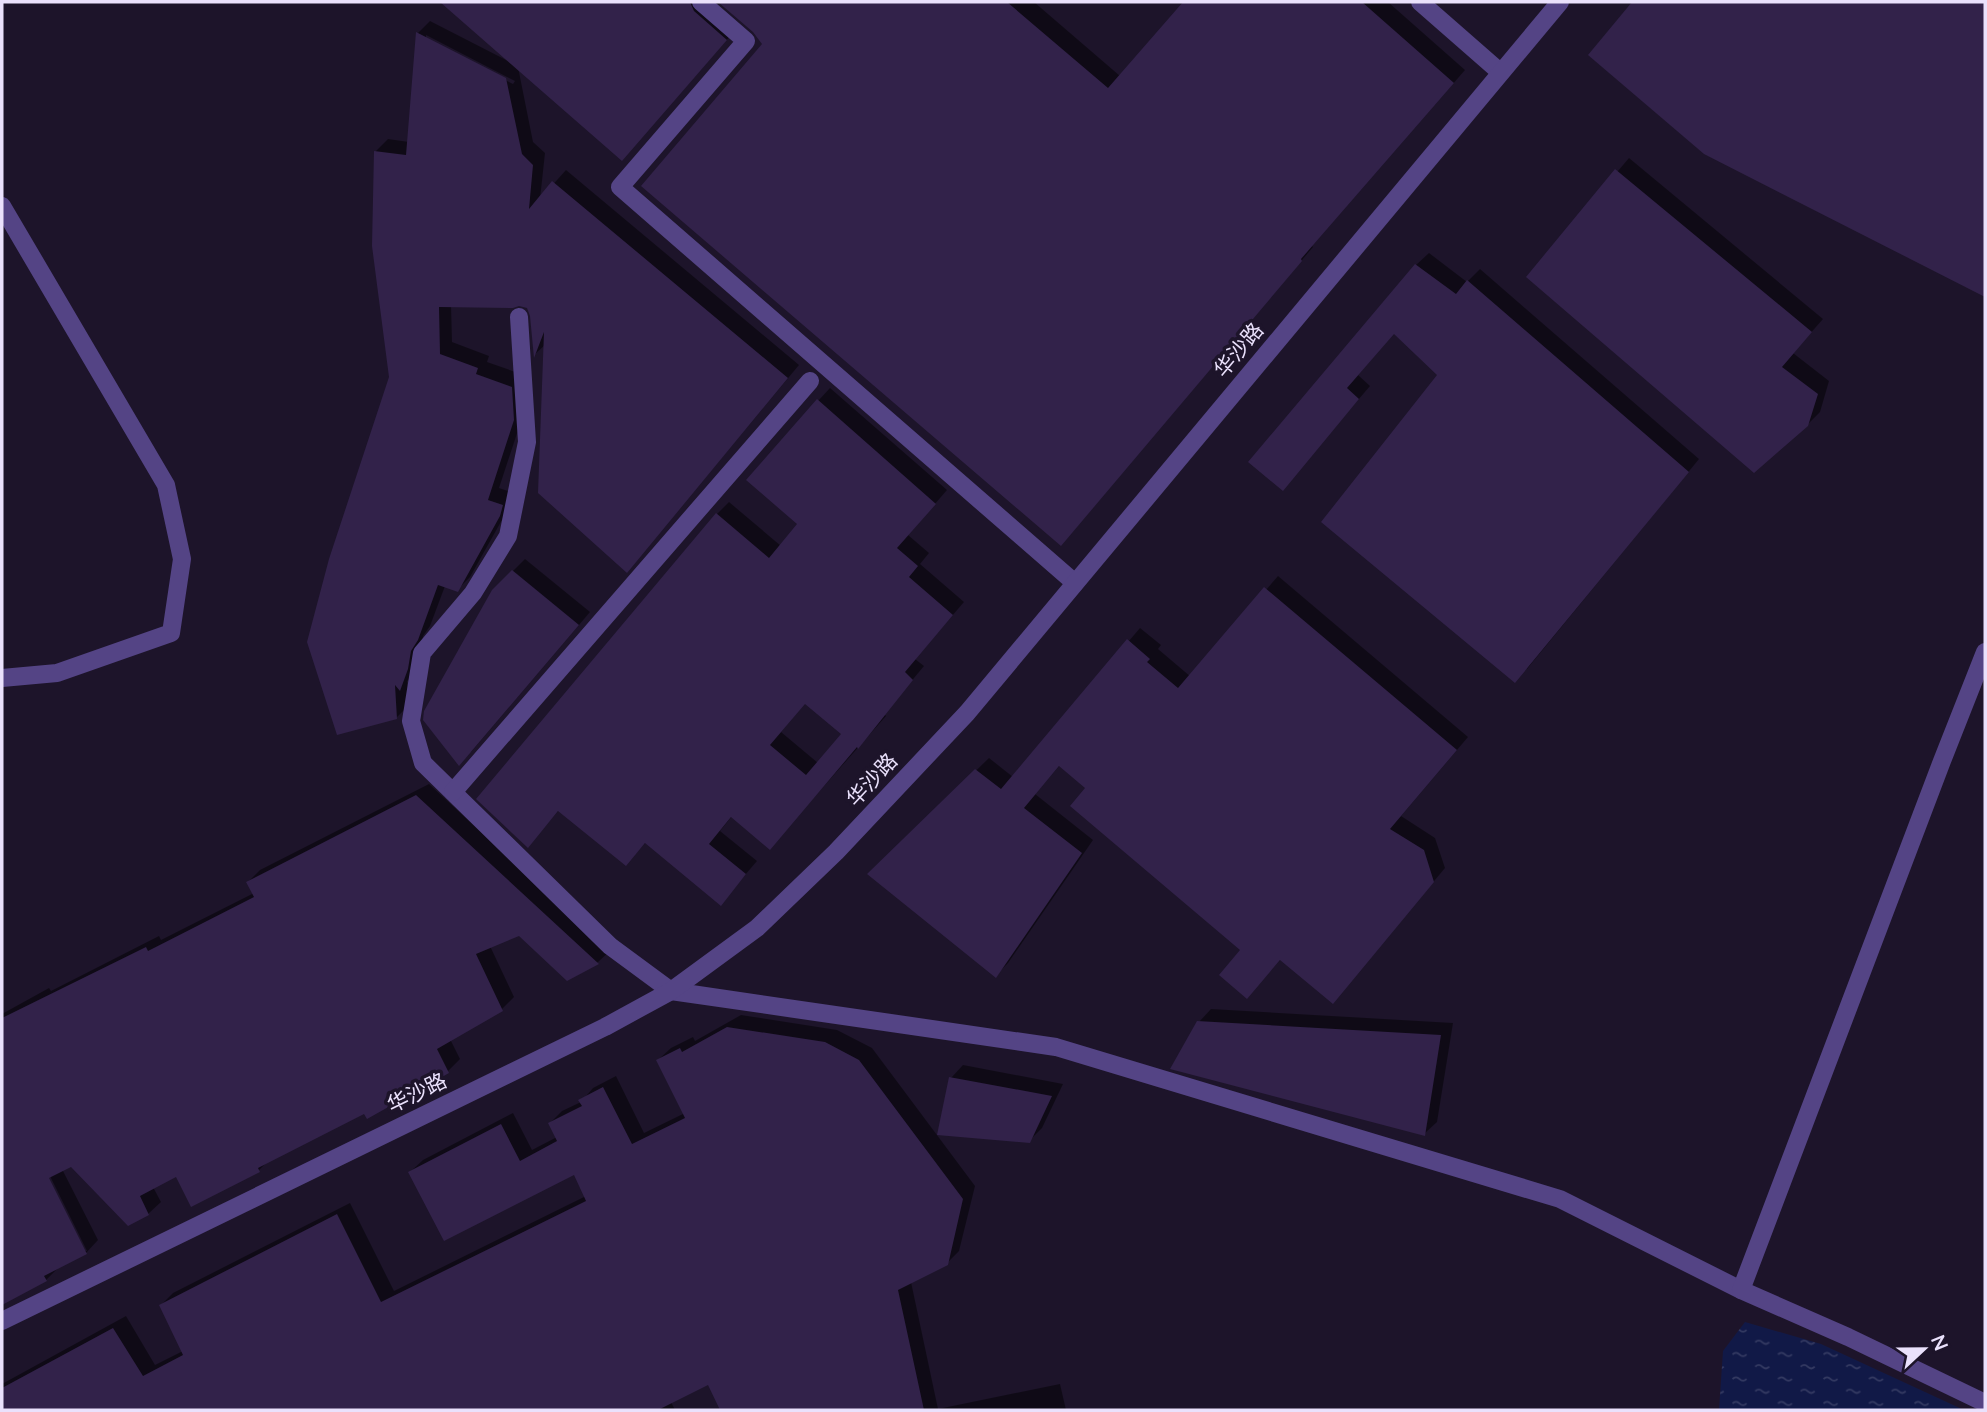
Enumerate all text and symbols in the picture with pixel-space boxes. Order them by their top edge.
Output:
street label: 华沙路 [1208,317,1268,381]
street label: 华沙路 [840,747,902,811]
street label: 华沙路 [383,1067,450,1117]
north arrow [1889,1314,1959,1384]
text: N [1927,1331,1954,1354]

